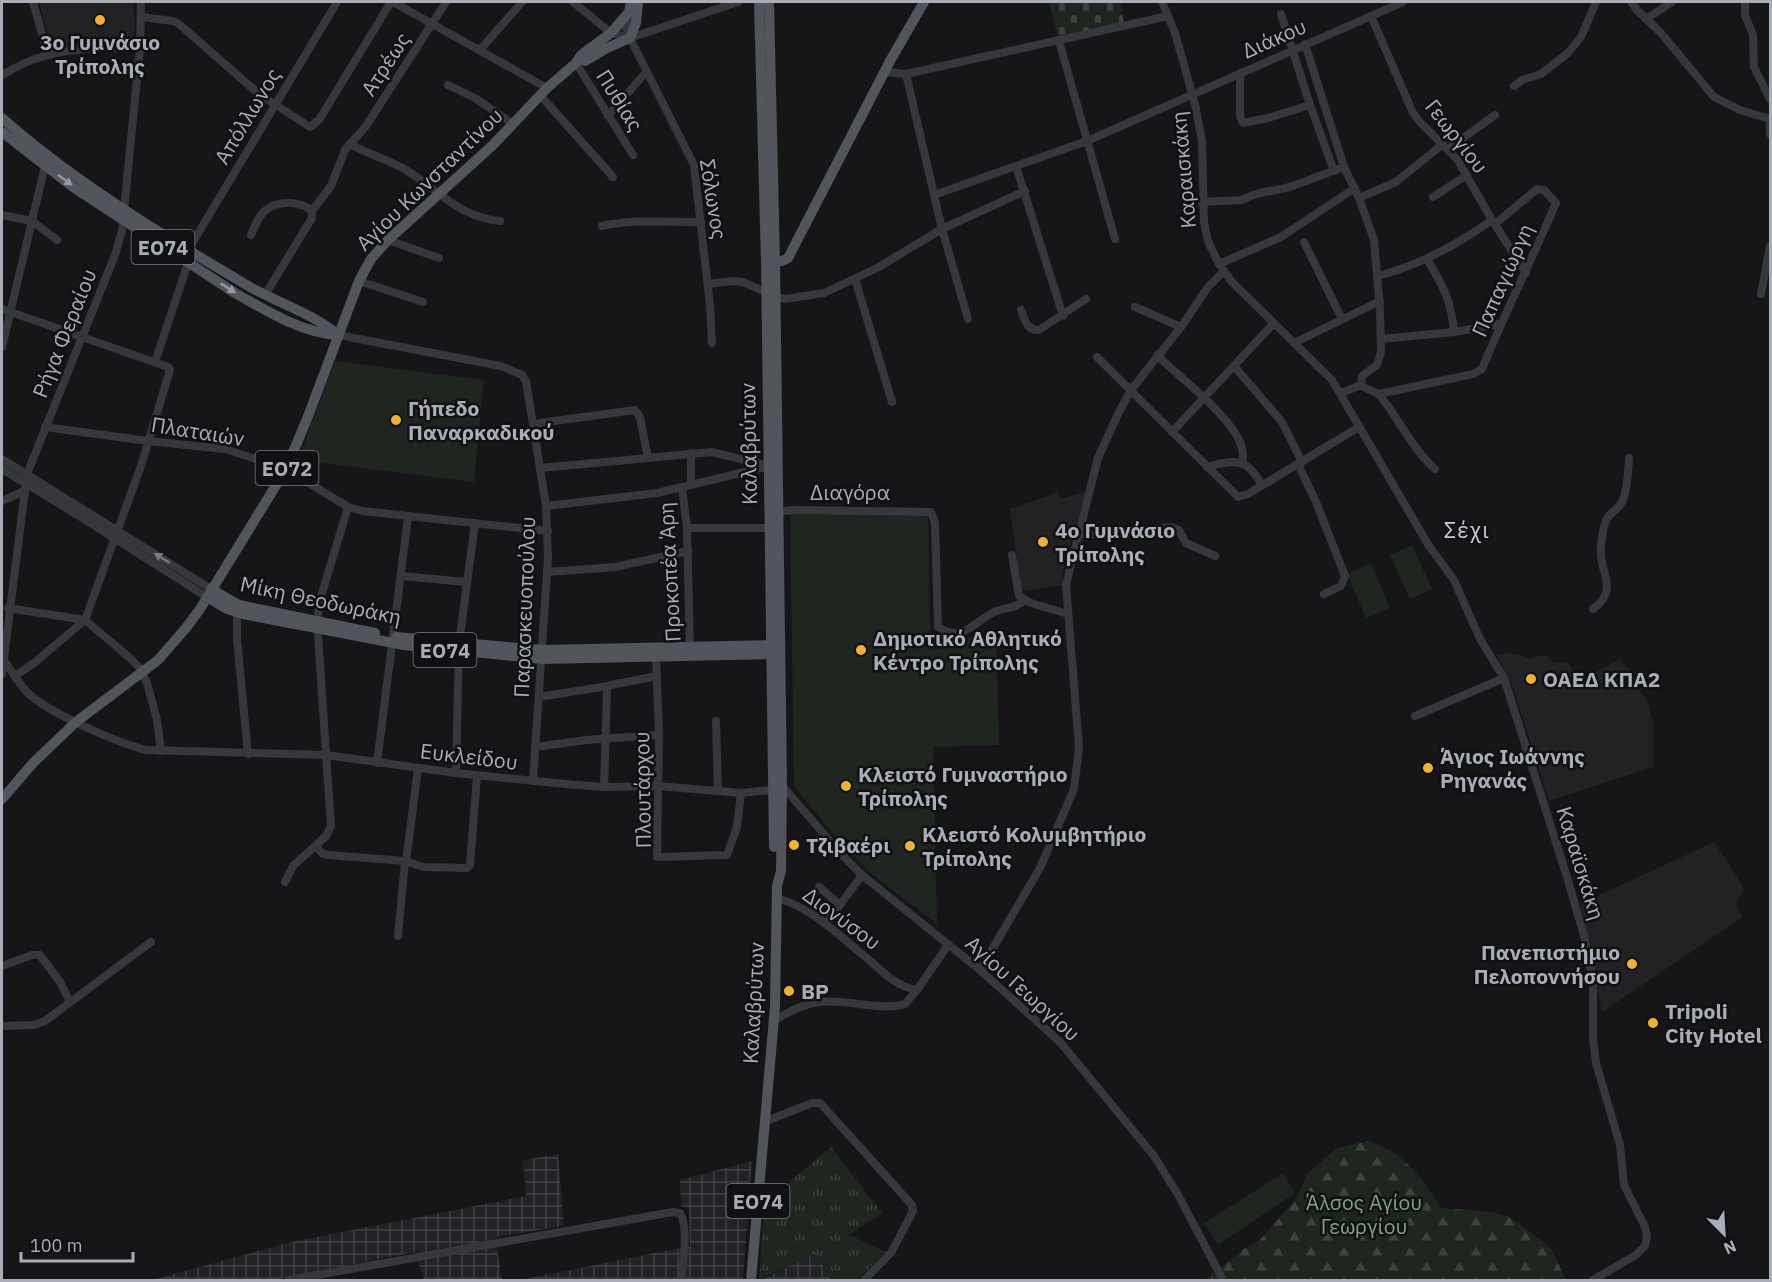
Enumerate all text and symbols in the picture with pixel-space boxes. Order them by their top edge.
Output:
street label: Διάκου [1237,11,1311,65]
marker: 3ο Γυμνάσιο Τρίπολης [93,13,107,27]
street label: Ατρέως [354,27,416,101]
place label: 3ο Γυμνάσιο Τρίπολης [40,28,160,80]
street label: Απόλλωνος [207,63,287,169]
street label: Πυθίας [590,64,650,136]
street label: Γεωργίου [1419,93,1495,179]
street label: Αγίου Κωνσταντίνου [349,101,509,257]
street label: Καραισκάκη [1164,110,1202,230]
street label: Σόλωνος [694,157,734,241]
one-way arrow [57,174,72,186]
street label: Παπαγιώργη [1465,219,1539,341]
road number: ΕΟ74 [132,230,195,264]
street label: Ρήγα Φεραίου [25,264,103,402]
one-way arrow [219,282,236,293]
street label: Καλαβρύτων [733,383,763,505]
place label: Γήπεδο Παναρκαδικού [408,394,554,446]
street label: Πλαταιών [149,410,247,452]
marker: Γήπεδο Παναρκαδικού [389,413,403,427]
road number: ΕΟ72 [256,451,318,485]
street label: Διαγόρα [810,478,890,506]
street label: Προκοπέα Άρη [651,501,687,643]
district label: Σέχι [1444,515,1490,544]
street label: Παρασκευοπούλου [507,516,541,698]
place label: 4ο Γυμνάσιο Τρίπολης [1055,516,1175,568]
marker: 4ο Γυμνάσιο Τρίπολης [1036,535,1050,549]
one-way arrow [154,552,170,563]
street label: Μίκη Θεοδωράκη [238,569,404,631]
place label: Δημοτικό Αθλητικό Κέντρο Τρίπολης [873,624,1062,676]
road number: ΕΟ74 [414,633,476,667]
marker: Δημοτικό Αθλητικό Κέντρο Τρίπολης [854,643,868,657]
place label: ΟΑΕΔ ΚΠΑ2 [1543,665,1660,693]
marker: ΟΑΕΔ ΚΠΑ2 [1524,672,1538,686]
street label: Πλουτάρχου [627,731,657,849]
street label: Ευκλείδου [419,736,519,776]
place label: Άγιος Ιωάννης Ρηγανάς [1440,742,1585,794]
place label: Κλειστό Γυμναστήριο Τρίπολης [858,760,1068,812]
marker: Άγιος Ιωάννης Ρηγανάς [1421,761,1435,775]
marker: Κλειστό Γυμναστήριο Τρίπολης [839,779,853,793]
street label: Καραϊσκάκη [1550,803,1612,923]
place label: Κλειστό Κολυμβητήριο Τρίπολης [922,820,1147,872]
place label: Τζιβαέρι [806,831,890,859]
marker: Τζιβαέρι [787,838,801,852]
marker: Κλειστό Κολυμβητήριο Τρίπολης [903,839,917,853]
street label: Διονύσου [797,880,887,956]
street label: Αγίου Γεωργίου [960,929,1086,1047]
place label: Πανεπιστήμιο Πελοποννήσου [1474,938,1620,990]
street label: Καλαβρύτων [736,941,770,1065]
marker: Πανεπιστήμιο Πελοποννήσου [1625,957,1639,971]
place label: BP [801,977,829,1005]
marker: BP [782,984,796,998]
place label: Tripoli City Hotel [1665,997,1762,1049]
marker: Tripoli City Hotel [1646,1016,1660,1030]
road number: ΕΟ74 [726,1184,789,1218]
park label: Άλσος Αγίου Γεωργίου [1306,1188,1422,1240]
north arrow [1694,1204,1754,1264]
scale bar [21,1225,134,1263]
text: 100 m [30,1234,82,1257]
text: N [1721,1236,1739,1259]

